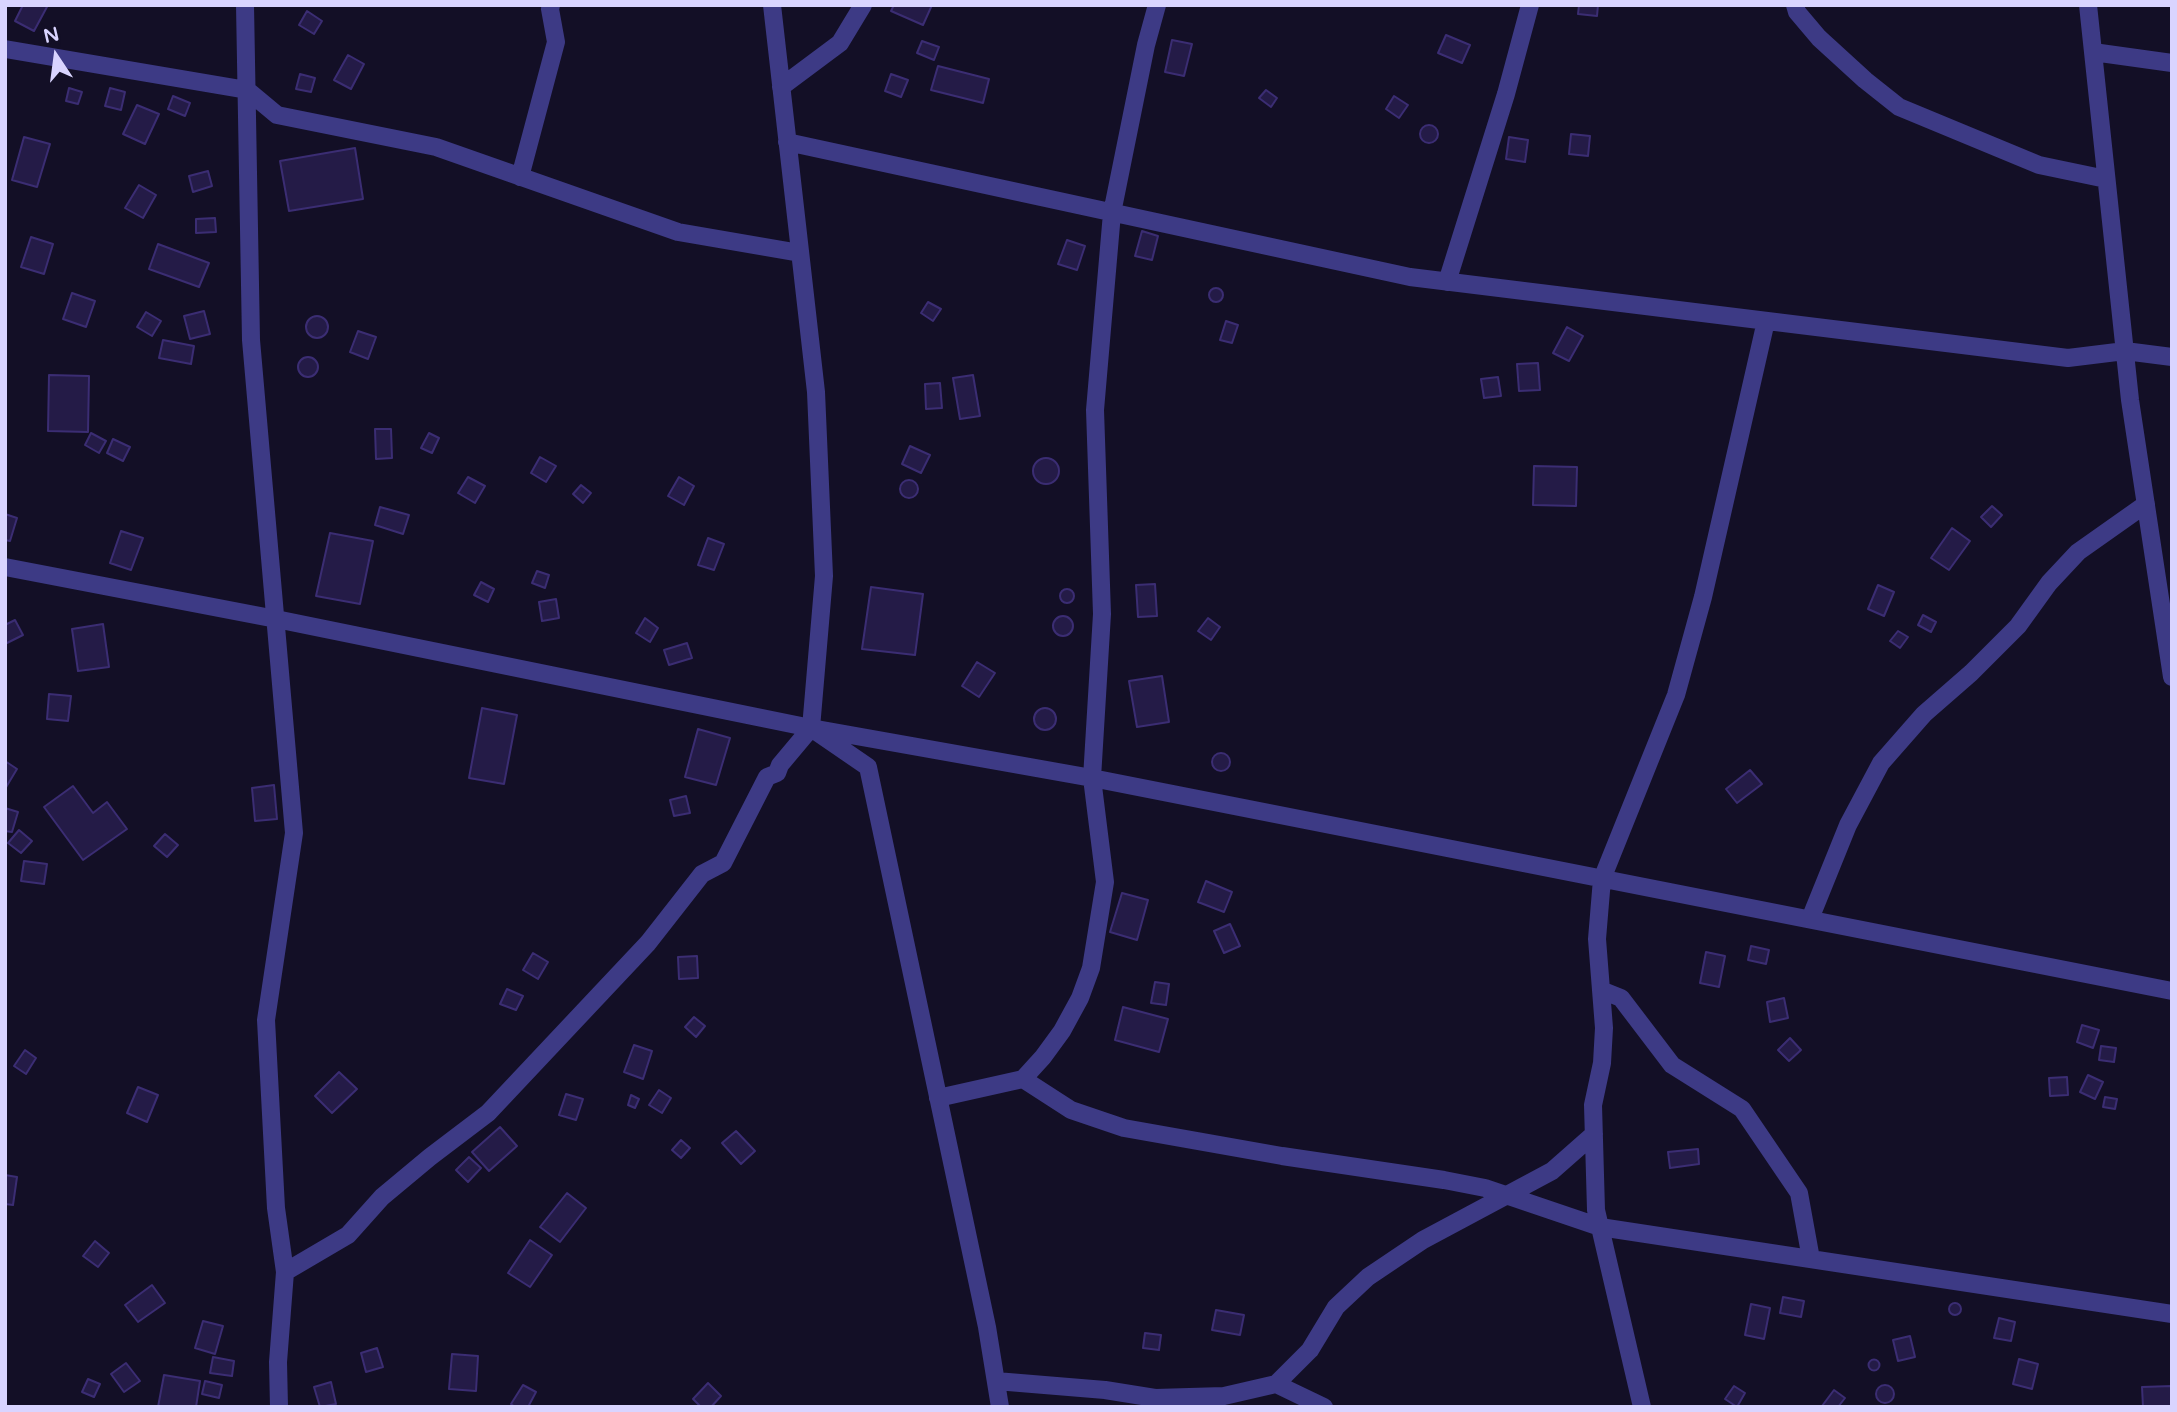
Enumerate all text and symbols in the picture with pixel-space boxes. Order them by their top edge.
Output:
north arrow [21,21,91,91]
text: N [41,23,61,48]

